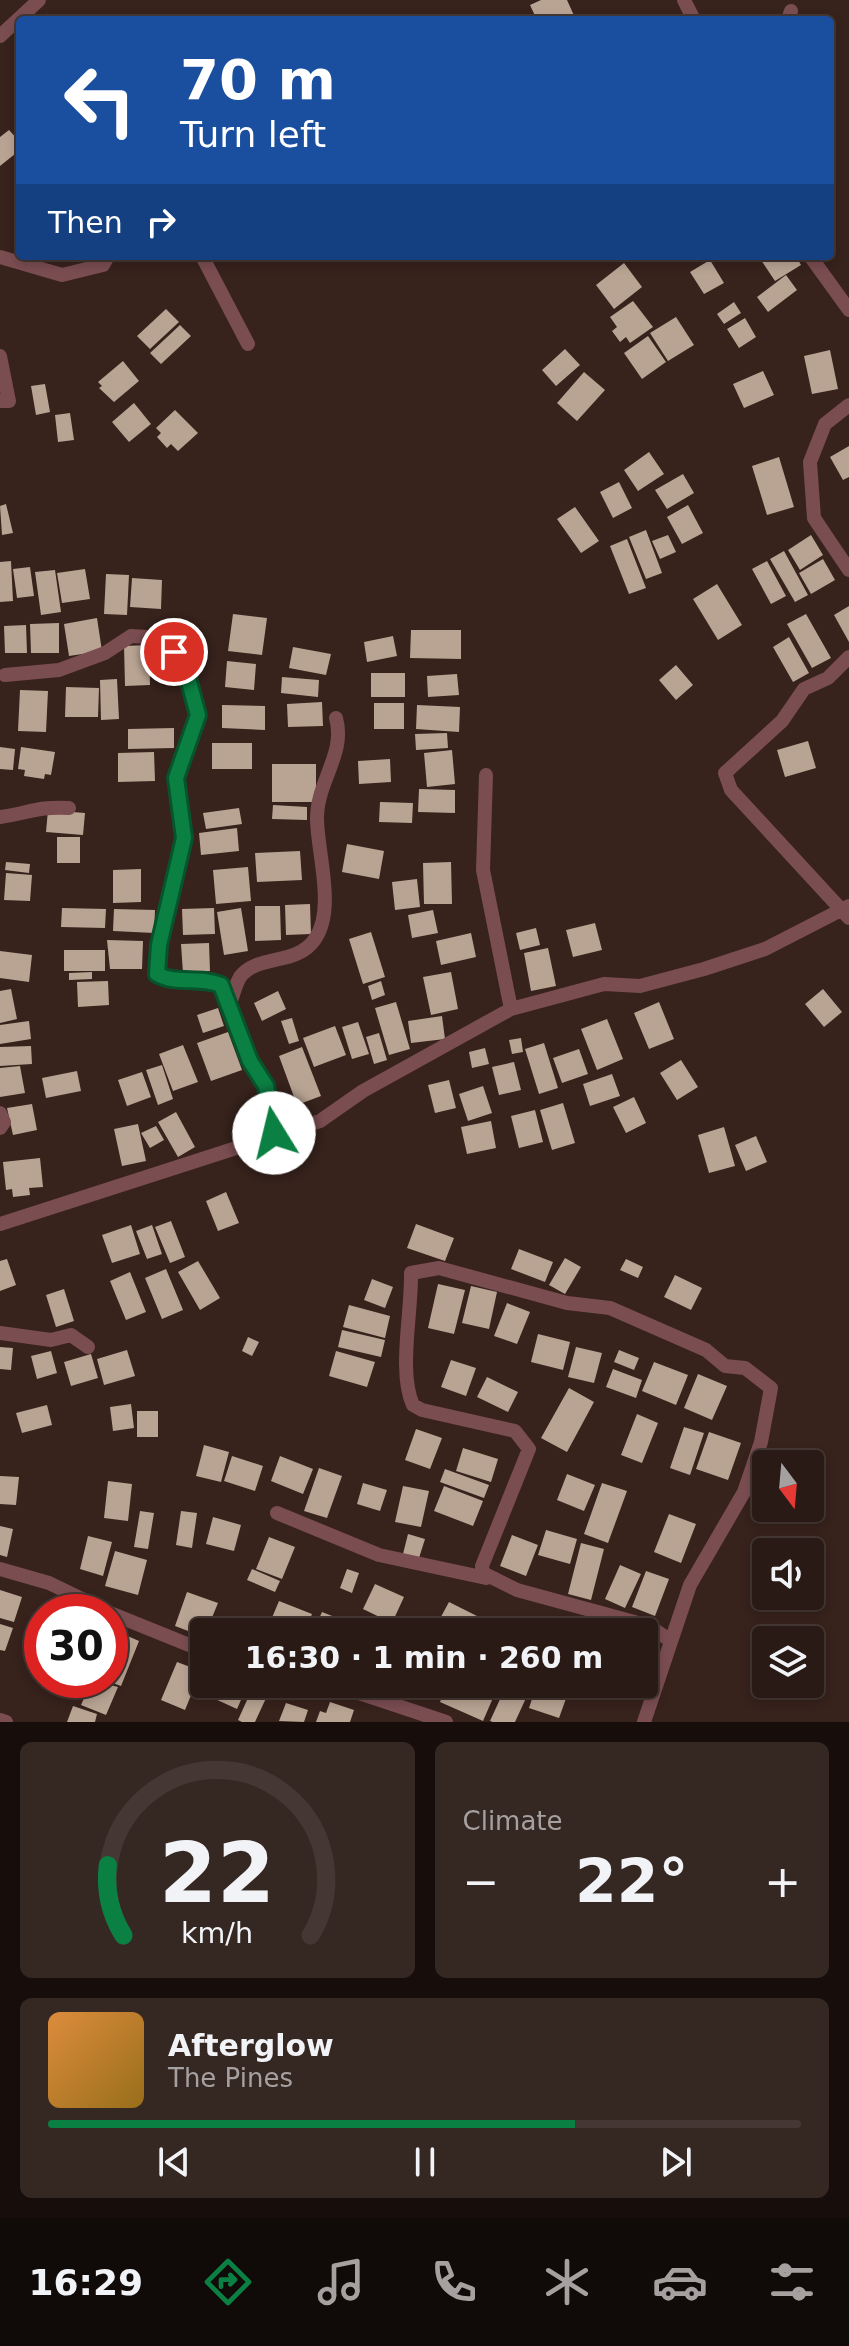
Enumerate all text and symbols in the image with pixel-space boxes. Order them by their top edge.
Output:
text: 70 m [180,47,336,112]
icon: left [48,48,152,152]
text: Turn left [180,114,326,155]
icon: right [139,200,183,244]
text: Then [48,205,123,240]
pin [140,618,208,686]
icon: arrive [152,630,196,674]
position arrow [232,1091,316,1175]
north arrow [752,1450,824,1522]
map controls [752,1450,824,1698]
button: sound [752,1538,824,1610]
speed limit sign: 30 [24,1594,128,1698]
button: layers [752,1626,824,1698]
text: 16:30 · 1 min · 260 m [245,1640,603,1675]
text: Climate [463,1806,563,1836]
text: 22 [159,1825,275,1922]
text: 22° [575,1846,689,1916]
text: − [463,1856,499,1907]
text: + [764,1856,801,1907]
text: km/h [181,1916,253,1950]
text: Afterglow [168,2028,334,2063]
text: The Pines [168,2063,293,2093]
icon: previous [152,2140,196,2184]
icon: pause [403,2140,447,2184]
icon: next [654,2140,698,2184]
icon: directions [200,2254,256,2310]
icon: music [313,2254,369,2310]
icon: phone [426,2254,482,2310]
icon: climate [539,2254,595,2310]
icon: car [652,2254,708,2310]
icon: filters [764,2254,820,2310]
text: 16:29 [28,2262,143,2303]

